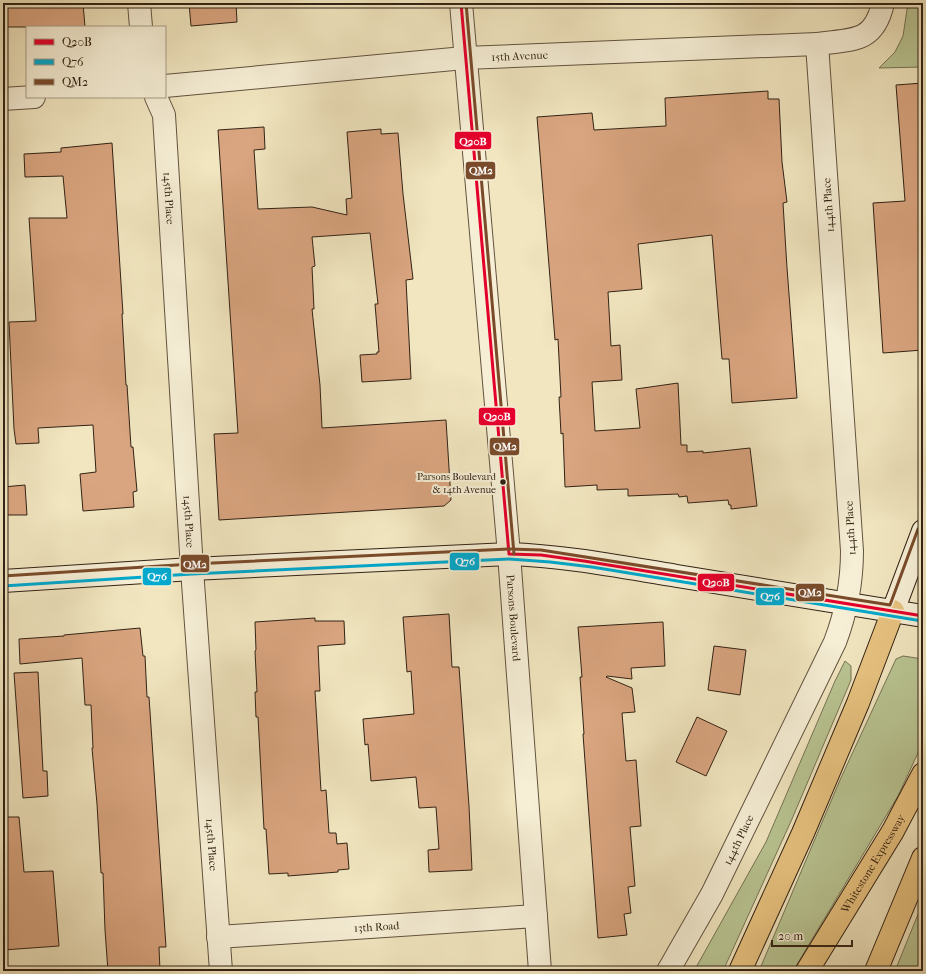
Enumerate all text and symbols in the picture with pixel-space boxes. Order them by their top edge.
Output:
legend [26,26,166,98]
text: Q20B [62,35,92,49]
street label: 15th Avenue [491,49,549,64]
text: Q76 [62,55,84,69]
text: QM2 [62,75,88,89]
line badge: Q20B [454,131,492,150]
text: Q20B [459,135,487,148]
line badge: QM2 [465,161,496,180]
text: QM2 [469,164,493,177]
street label: 145th Place [161,172,177,225]
street label: 144th Place [820,177,837,233]
line badge: Q20B [478,407,516,426]
text: Q20B [483,410,511,423]
line badge: QM2 [489,437,520,456]
text: QM2 [493,440,517,453]
place label: Parsons Boulevard & 14th Avenue [417,471,497,496]
marker: Parsons Boulevard & 14th Avenue [498,477,508,487]
street label: 145th Place [180,495,197,549]
street label: 144th Place [843,500,858,556]
line badge: Q76 [449,552,480,571]
line badge: QM2 [180,554,210,573]
text: Q76 [455,555,476,568]
text: QM2 [183,558,207,571]
line badge: Q76 [142,567,172,586]
text: Q76 [147,570,168,583]
line badge: Q20B [697,573,735,592]
street label: Parsons Boulevard [504,574,523,663]
text: Q20B [702,576,730,589]
line badge: QM2 [795,583,825,602]
text: QM2 [798,586,822,599]
line badge: Q76 [755,587,785,606]
text: Q76 [760,590,781,603]
street label: Whitestone Expressway [838,811,908,916]
street label: 144th Place [721,812,757,867]
street label: 145th Place [203,818,220,872]
street label: 13th Road [354,919,401,935]
scale bar [772,922,852,948]
text: 20 m [778,929,803,943]

